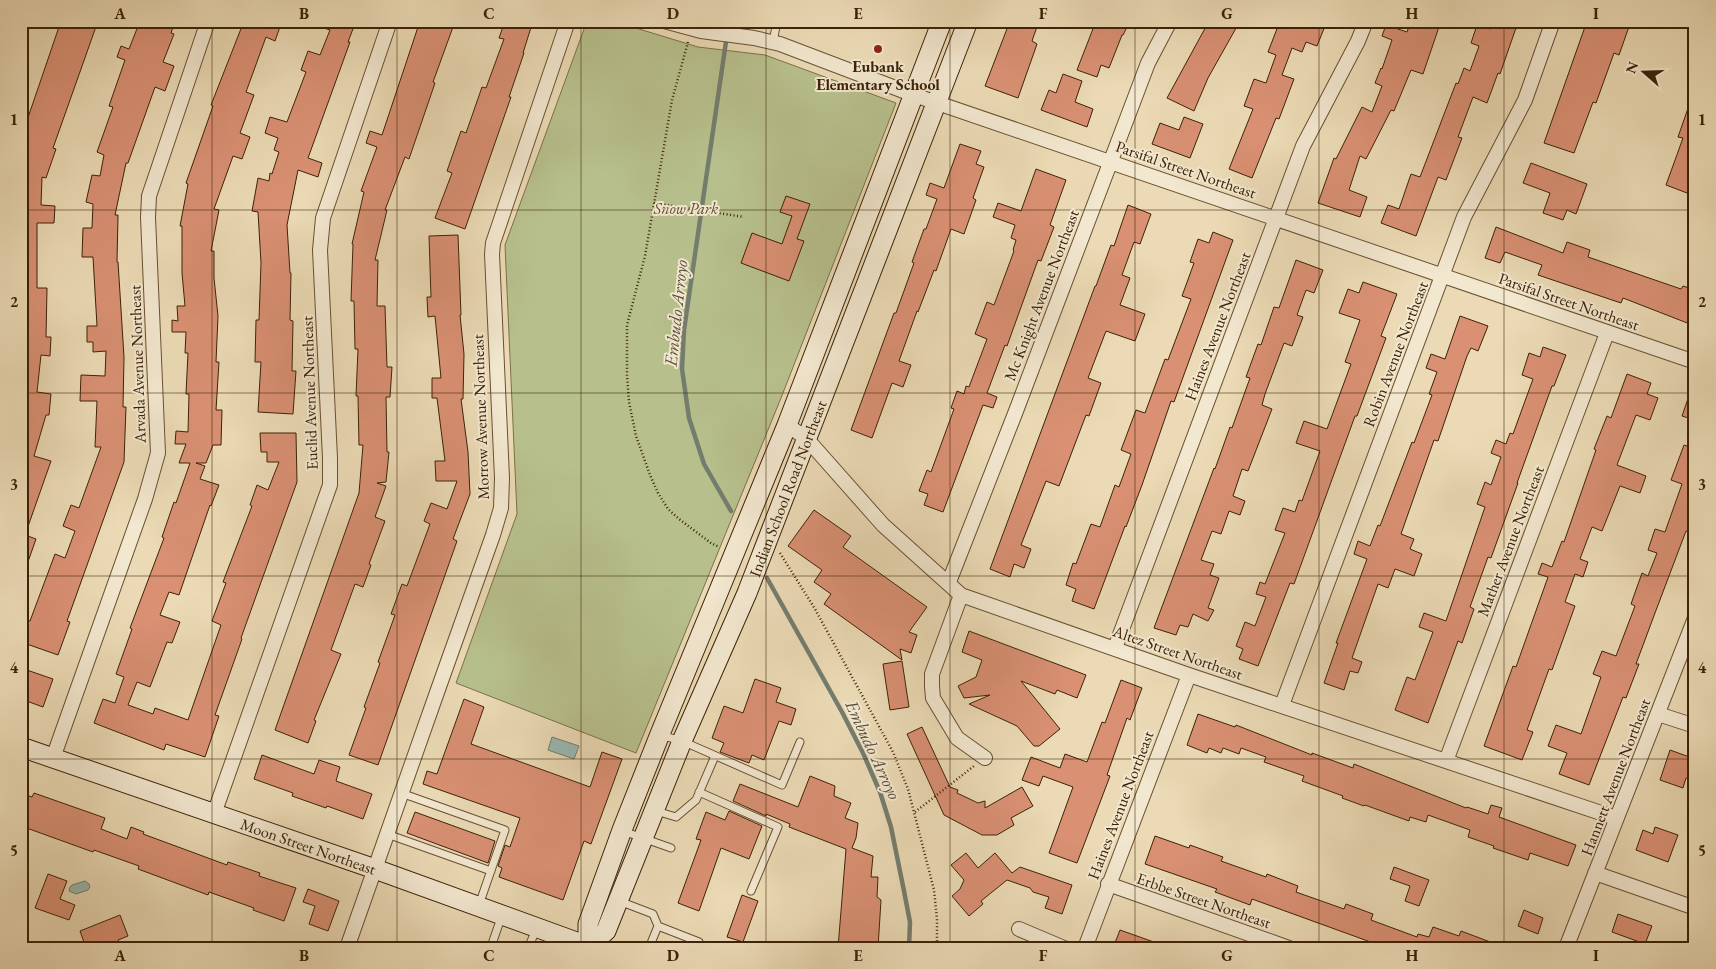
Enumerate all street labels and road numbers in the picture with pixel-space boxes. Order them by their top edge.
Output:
street label: Parsifal Street Northeast [1113,136,1259,203]
street label: Mc Knight Avenue Northeast [999,207,1084,384]
street label: Haines Avenue Northeast [1179,249,1255,403]
street label: Parsifal Street Northeast [1496,268,1642,335]
street label: Robin Avenue Northeast [1358,278,1433,430]
street label: Arvada Avenue Northeast [124,284,151,444]
street label: Euclid Avenue Northeast [296,316,323,470]
street label: Morrow Avenue Northeast [467,334,494,500]
street label: Indian School Road Northeast [744,397,831,580]
street label: Mather Avenue Northeast [1472,463,1549,619]
street label: Altez Street Northeast [1109,620,1245,685]
street label: Hannett Avenue Northeast [1576,696,1655,859]
street label: Haines Avenue Northeast [1082,728,1158,882]
street label: Moon Street Northeast [238,813,379,880]
street label: Erbbe Street Northeast [1134,868,1274,933]

